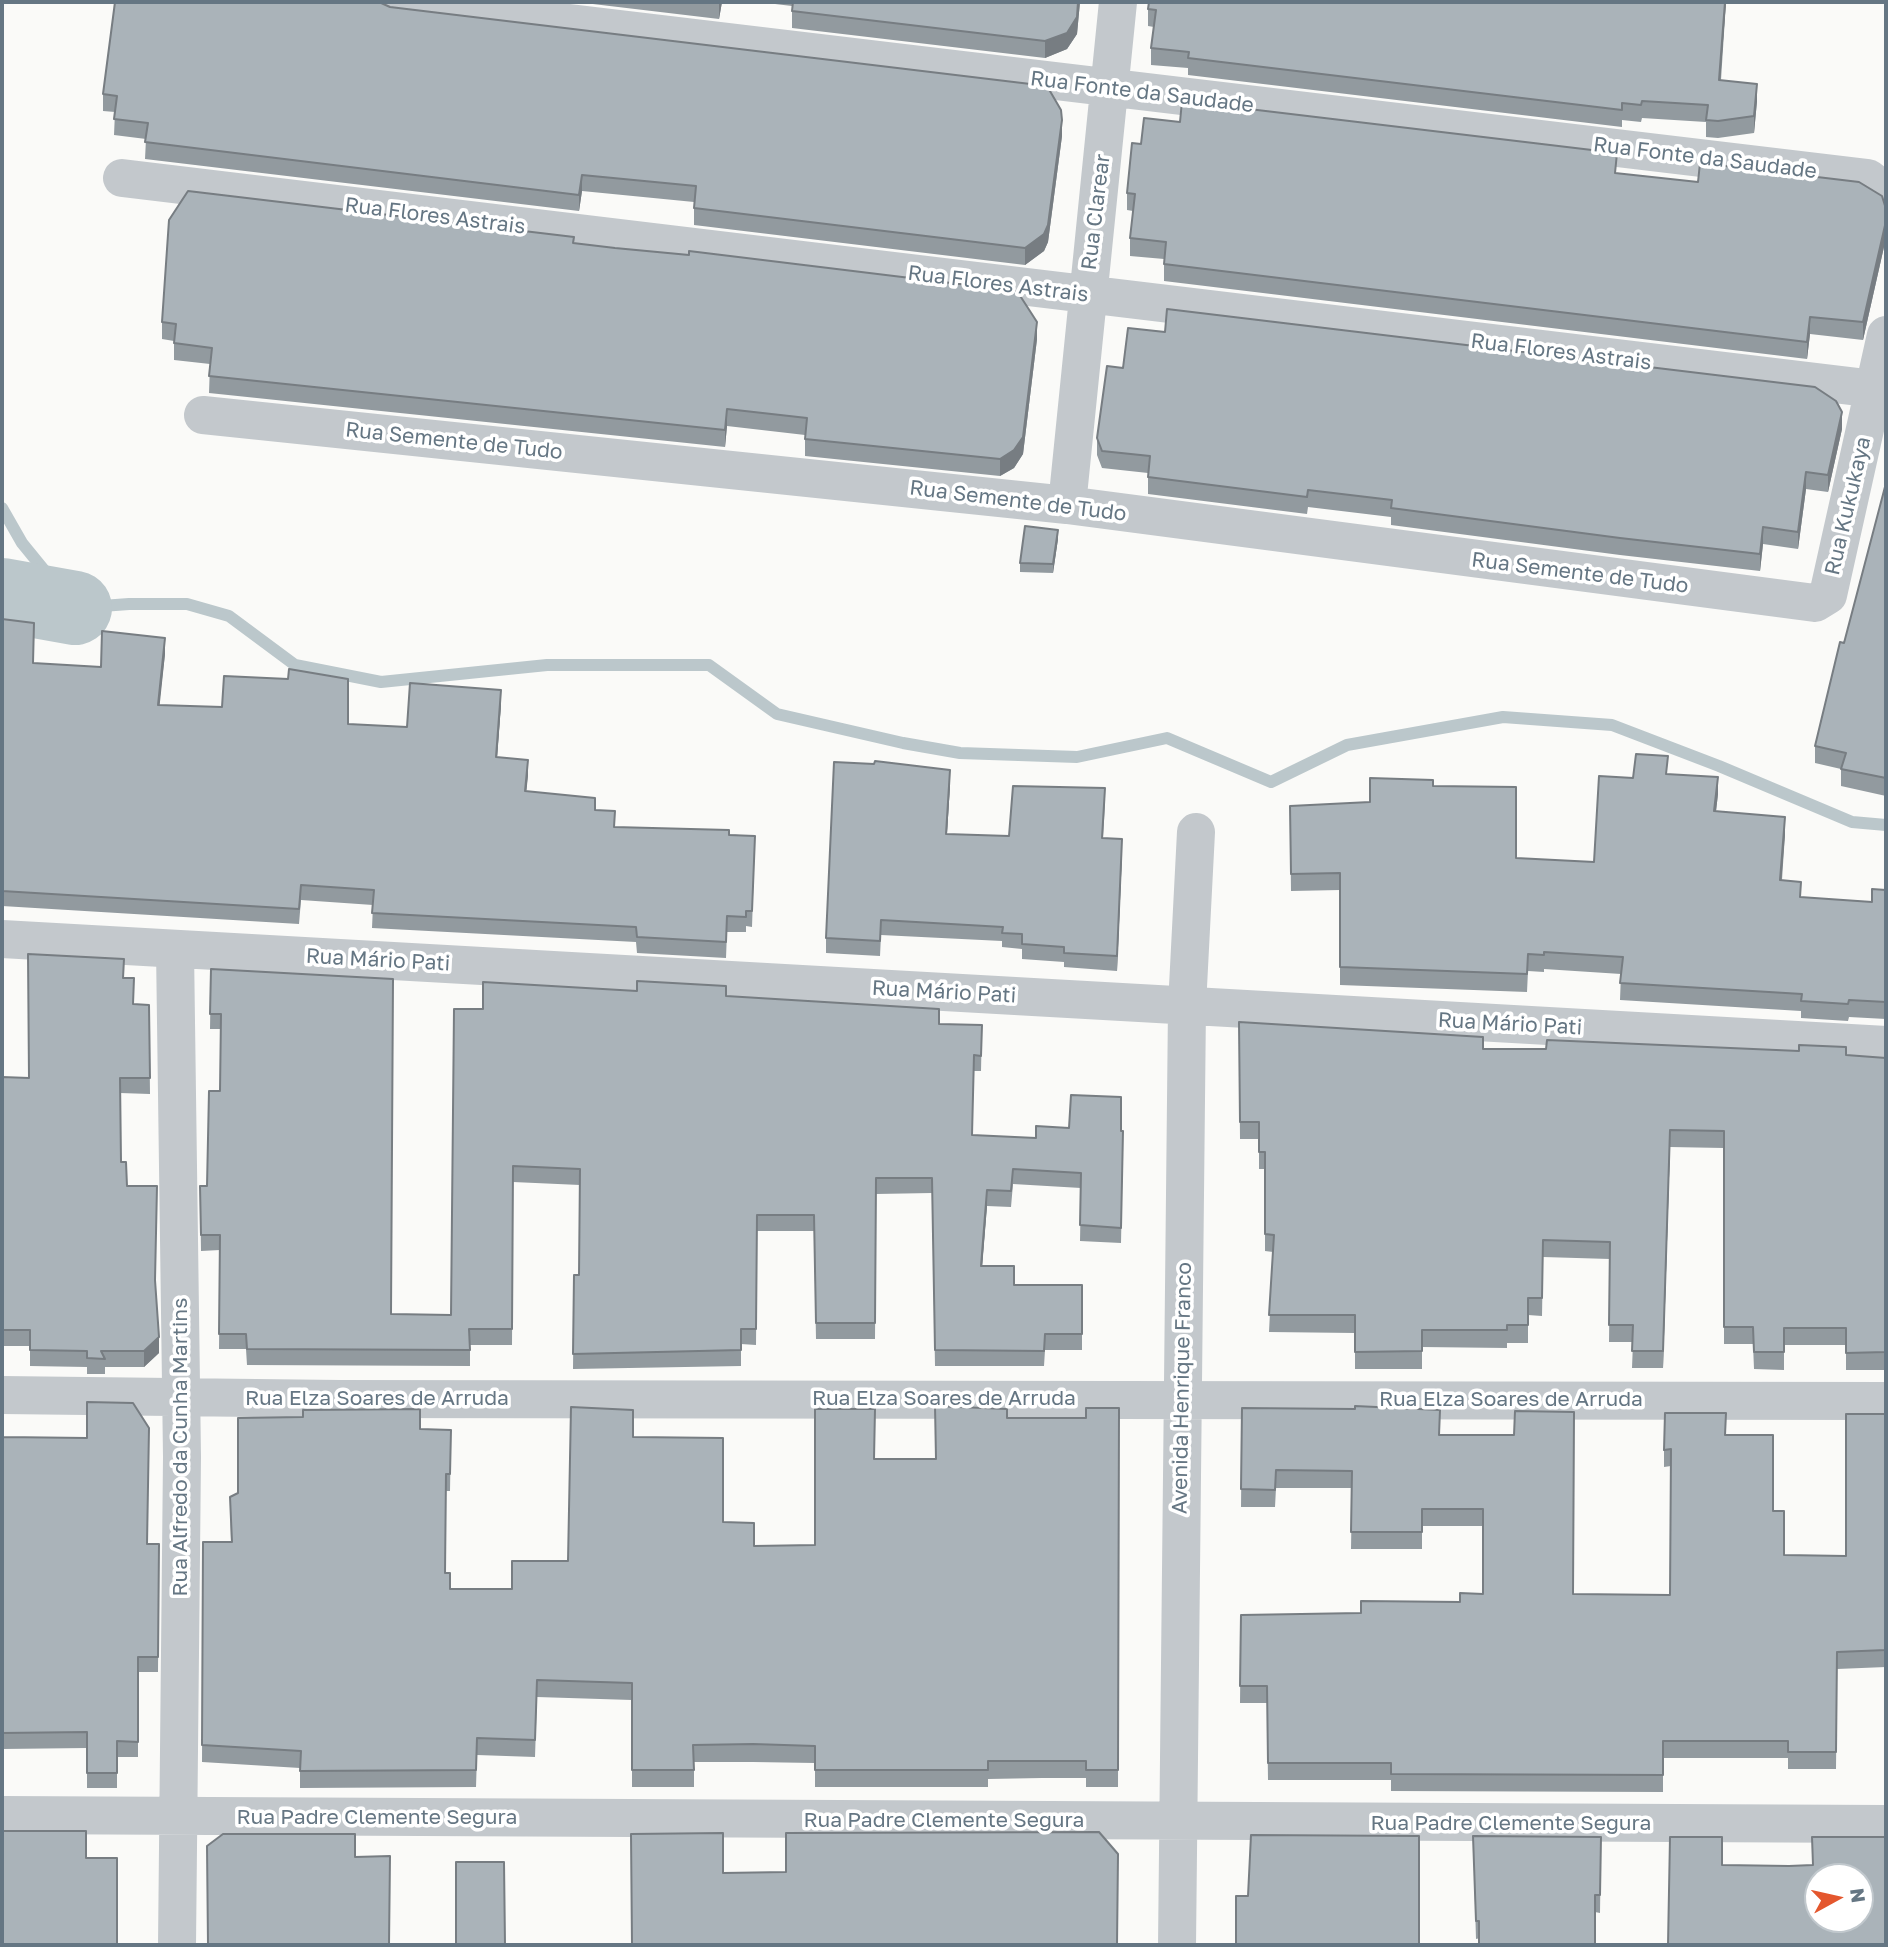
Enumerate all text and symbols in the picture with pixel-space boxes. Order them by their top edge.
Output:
street label: Rua Fonte da Saudade [1029,66,1255,118]
street label: Rua Fonte da Saudade [1592,132,1818,184]
street label: Rua Clarear [1076,153,1116,271]
street label: Rua Flores Astrais [343,192,527,240]
street label: Rua Flores Astrais [906,260,1090,308]
street label: Rua Flores Astrais [1469,328,1653,376]
street label: Rua Semente de Tudo [344,417,564,465]
street label: Rua Kukukaya [1820,434,1876,578]
street label: Rua Semente de Tudo [908,475,1128,527]
street label: Rua Semente de Tudo [1470,547,1690,599]
street label: Rua Mário Pati [305,944,451,976]
street label: Rua Mário Pati [871,976,1017,1008]
street label: Rua Mário Pati [1437,1008,1583,1040]
street label: Avenida Henrique Franco [1167,1262,1197,1514]
street label: Rua Alfredo da Cunha Martins [167,1298,193,1596]
street label: Rua Elza Soares de Arruda [245,1385,509,1411]
street label: Rua Elza Soares de Arruda [812,1385,1076,1411]
street label: Rua Elza Soares de Arruda [1379,1386,1643,1412]
street label: Rua Padre Clemente Segura [237,1804,517,1830]
street label: Rua Padre Clemente Segura [804,1807,1084,1833]
street label: Rua Padre Clemente Segura [1371,1810,1651,1836]
north arrow [1804,1863,1874,1933]
text: N [1846,1887,1871,1904]

